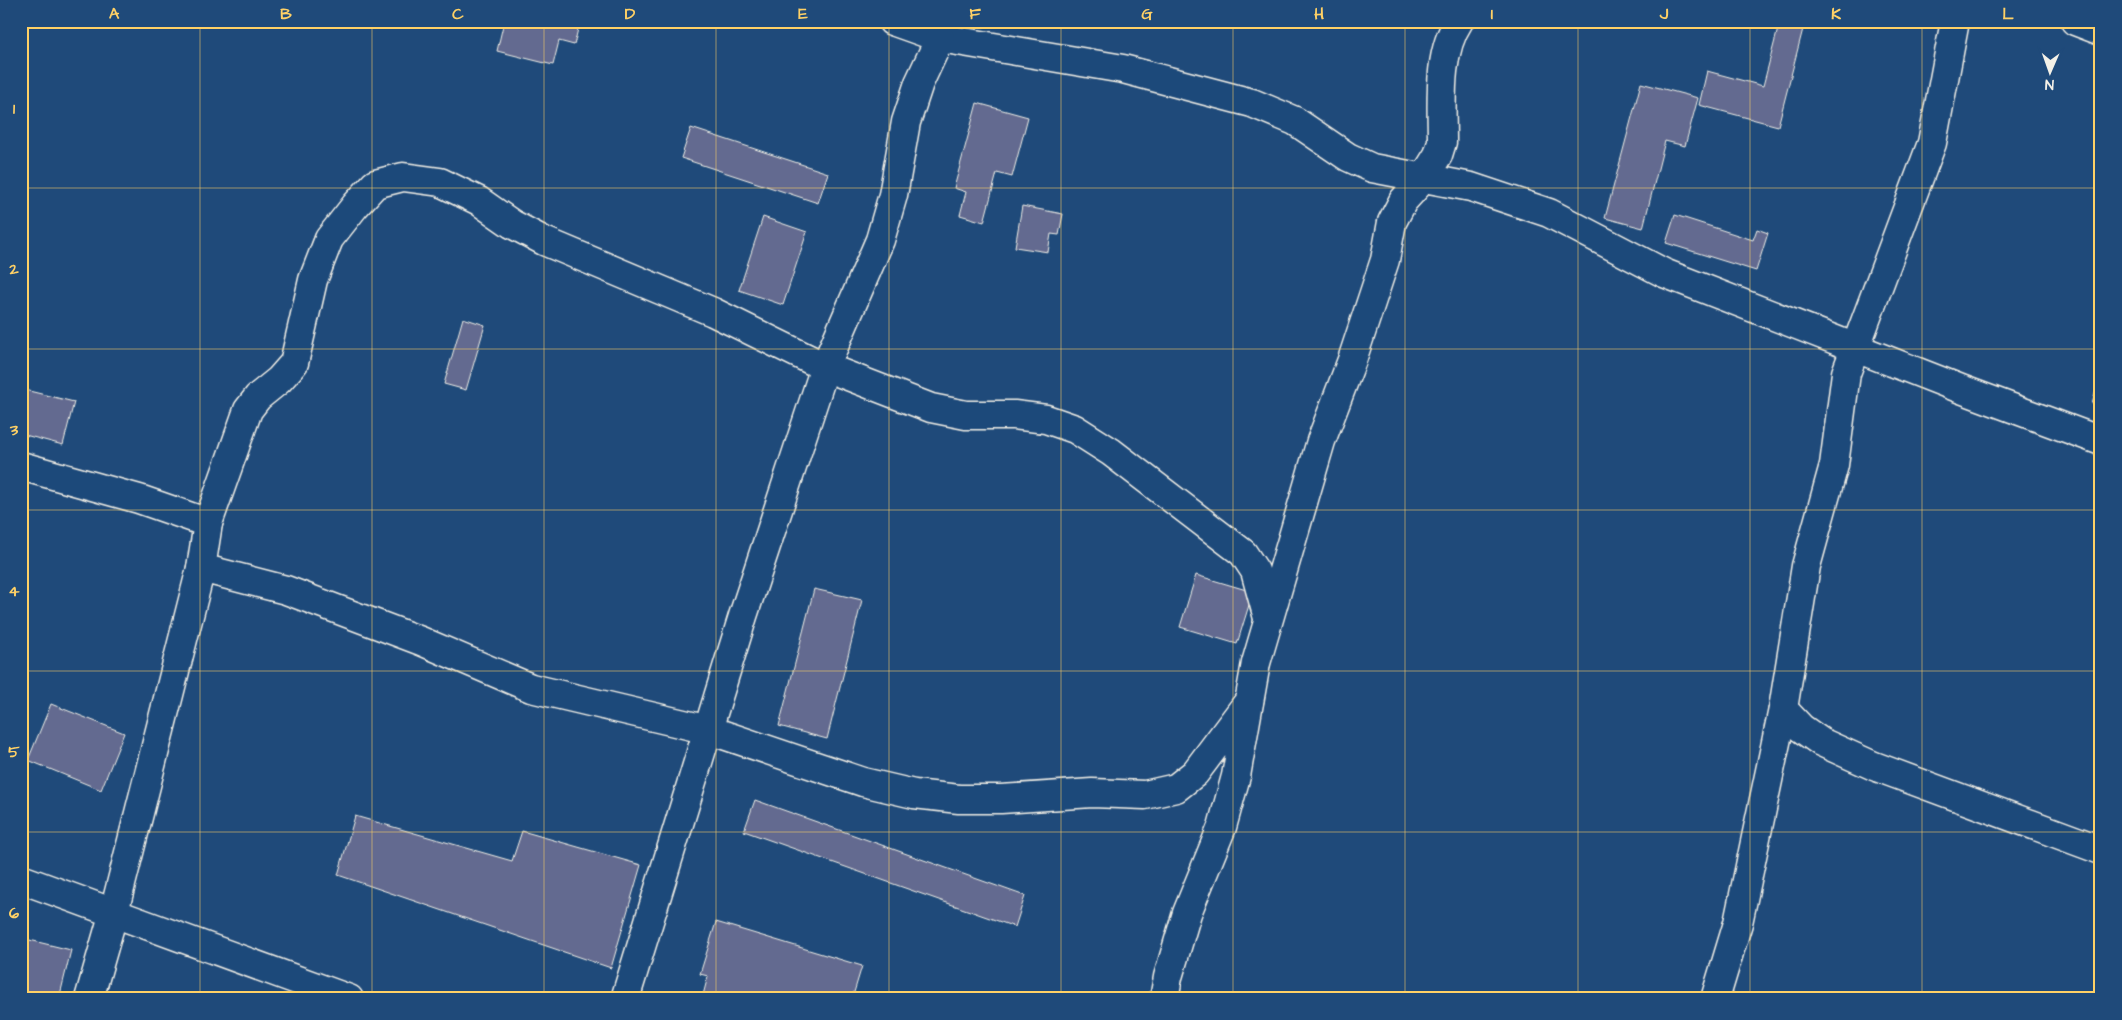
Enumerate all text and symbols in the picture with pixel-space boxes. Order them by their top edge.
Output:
text: A [109,3,120,25]
text: B [280,3,292,25]
text: C [452,3,464,25]
text: D [625,3,636,25]
text: E [798,3,808,25]
text: F [969,3,981,25]
text: G [1141,3,1153,25]
text: H [1314,3,1324,25]
text: I [1491,3,1493,25]
text: J [1659,3,1669,25]
text: K [1831,3,1841,25]
text: L [2002,3,2014,25]
north arrow [2024,48,2074,98]
text: N [2045,74,2054,94]
text: 1 [13,98,16,120]
text: 2 [8,258,19,280]
text: 3 [9,419,19,441]
text: 4 [9,580,20,602]
text: 5 [8,741,20,763]
text: 6 [9,902,19,924]

